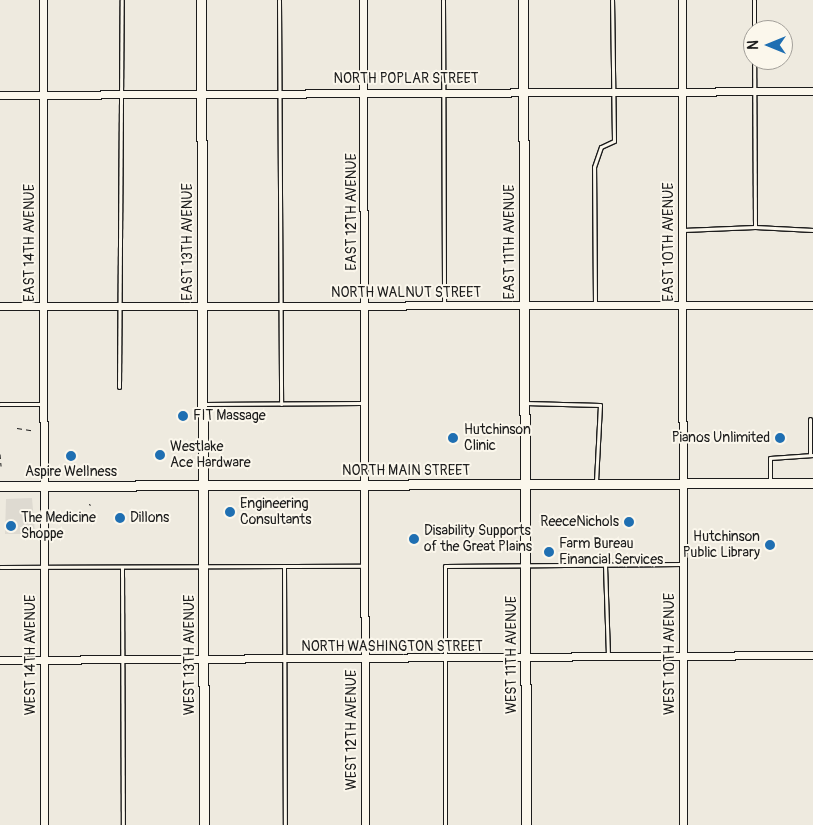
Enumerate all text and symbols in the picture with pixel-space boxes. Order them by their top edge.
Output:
north arrow [743,20,793,70]
text: N [745,40,762,50]
street label: NORTH POPLAR STREET [334,71,478,87]
street label: EAST 12TH AVENUE [344,153,360,271]
street label: EAST 10TH AVENUE [661,182,677,302]
street label: EAST 13TH AVENUE [180,183,196,301]
street label: EAST 14TH AVENUE [22,184,38,302]
street label: EAST 11TH AVENUE [502,184,518,300]
street label: NORTH WALNUT STREET [331,285,481,301]
place label: FIT Massage [193,408,266,424]
marker: FIT Massage [177,410,189,422]
place label: Hutchinson Clinic [464,422,531,454]
place label: Pianos Unlimited [672,430,770,446]
marker: Hutchinson Clinic [446,431,460,445]
marker: Pianos Unlimited [774,432,786,444]
place label: Westlake Ace Hardware [170,439,251,472]
marker: Westlake Ace Hardware [154,449,166,461]
marker: Aspire Wellness [65,450,77,462]
street label: NORTH MAIN STREET [342,463,470,479]
place label: Aspire Wellness [25,464,117,480]
place label: Engineering Consultants [240,496,311,528]
marker: Engineering Consultants [224,506,236,518]
place label: The Medicine Shoppe [21,510,96,542]
place label: Dillons [130,510,169,526]
marker: Dillons [114,512,126,524]
place label: ReeceNichols [540,514,619,530]
marker: ReeceNichols [623,516,635,528]
marker: The Medicine Shoppe [5,520,17,532]
place label: Disability Supports of the Great Plains [424,523,532,556]
place label: Hutchinson Public Library [683,529,760,562]
marker: Disability Supports of the Great Plains [408,533,420,545]
place label: Farm Bureau Financial Services [559,536,663,568]
marker: Hutchinson Public Library [764,539,776,551]
marker: Farm Bureau Financial Services [543,546,555,558]
street label: WEST 10TH AVENUE [662,593,678,715]
street label: WEST 14TH AVENUE [23,595,39,715]
street label: WEST 13TH AVENUE [182,595,198,715]
street label: WEST 11TH AVENUE [504,596,520,714]
street label: NORTH WASHINGTON STREET [301,639,483,655]
street label: WEST 12TH AVENUE [344,670,360,790]

